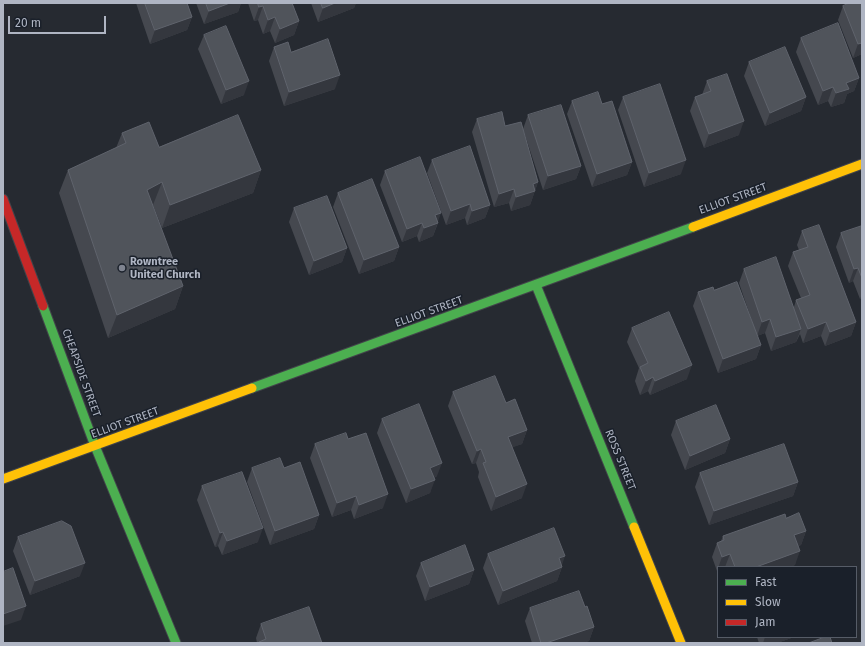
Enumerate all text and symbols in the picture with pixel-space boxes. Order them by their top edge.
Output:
scale bar [10,8,108,34]
text: 20 m [15,16,41,30]
street label: ELLIOT STREET [697,181,769,217]
place label: Rowntree United Church [130,255,200,281]
marker: Rowntree United Church [117,263,127,273]
street label: ELLIOT STREET [393,294,465,330]
street label: CHEAPSIDE STREET [59,327,103,419]
street label: ELLIOT STREET [89,405,161,441]
street label: ROSS STREET [602,428,638,492]
legend [717,566,857,638]
text: Fast [755,575,777,589]
text: Slow [755,595,781,609]
text: Jam [755,615,775,629]

